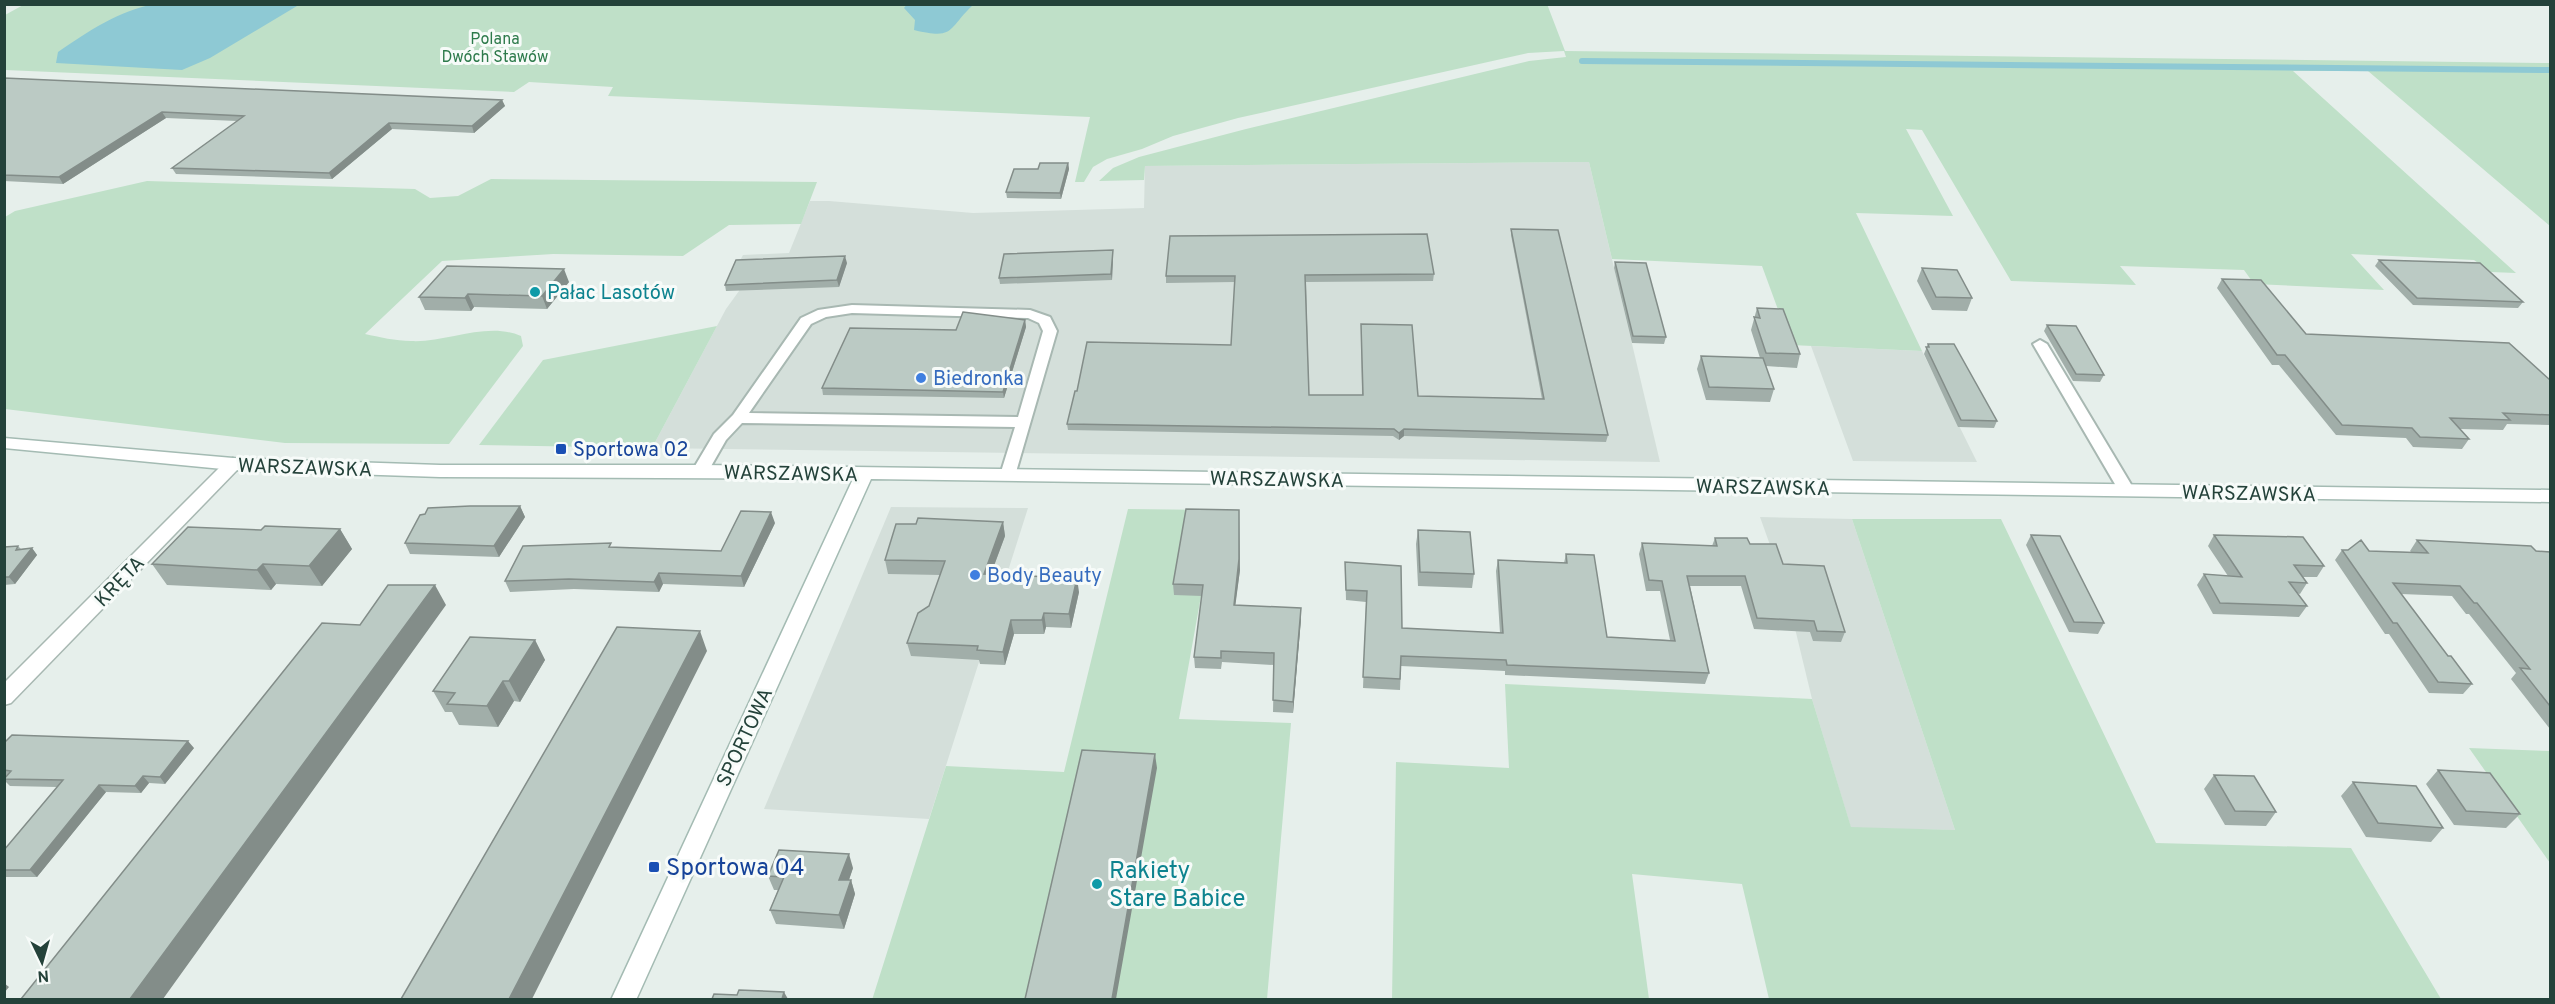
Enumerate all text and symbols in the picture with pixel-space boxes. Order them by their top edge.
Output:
park label: Polana Dwóch Stawów [442,30,548,68]
place label: Pałac Lasotów [547,281,675,307]
marker: Pałac Lasotów [528,285,542,299]
place label: Biedronka [933,367,1024,393]
marker: Biedronka [914,371,928,385]
place label: Sportowa 02 [573,438,688,464]
marker: Sportowa 02 [554,442,568,456]
street label: WARSZAWSKA [237,454,373,484]
street label: WARSZAWSKA [723,461,858,489]
street label: WARSZAWSKA [1209,467,1344,495]
street label: WARSZAWSKA [1695,475,1830,503]
street label: WARSZAWSKA [2181,481,2316,509]
street label: KRĘTA [90,551,151,614]
place label: Body Beauty [987,564,1102,590]
marker: Body Beauty [968,568,982,582]
street label: SPORTOWA [712,684,780,791]
place label: Sportowa 04 [666,854,805,884]
place label: Rakiety Stare Babice [1109,857,1245,915]
marker: Sportowa 04 [647,860,661,874]
marker: Rakiety Stare Babice [1090,877,1104,891]
north arrow [12,932,72,992]
text: N [37,964,50,985]

